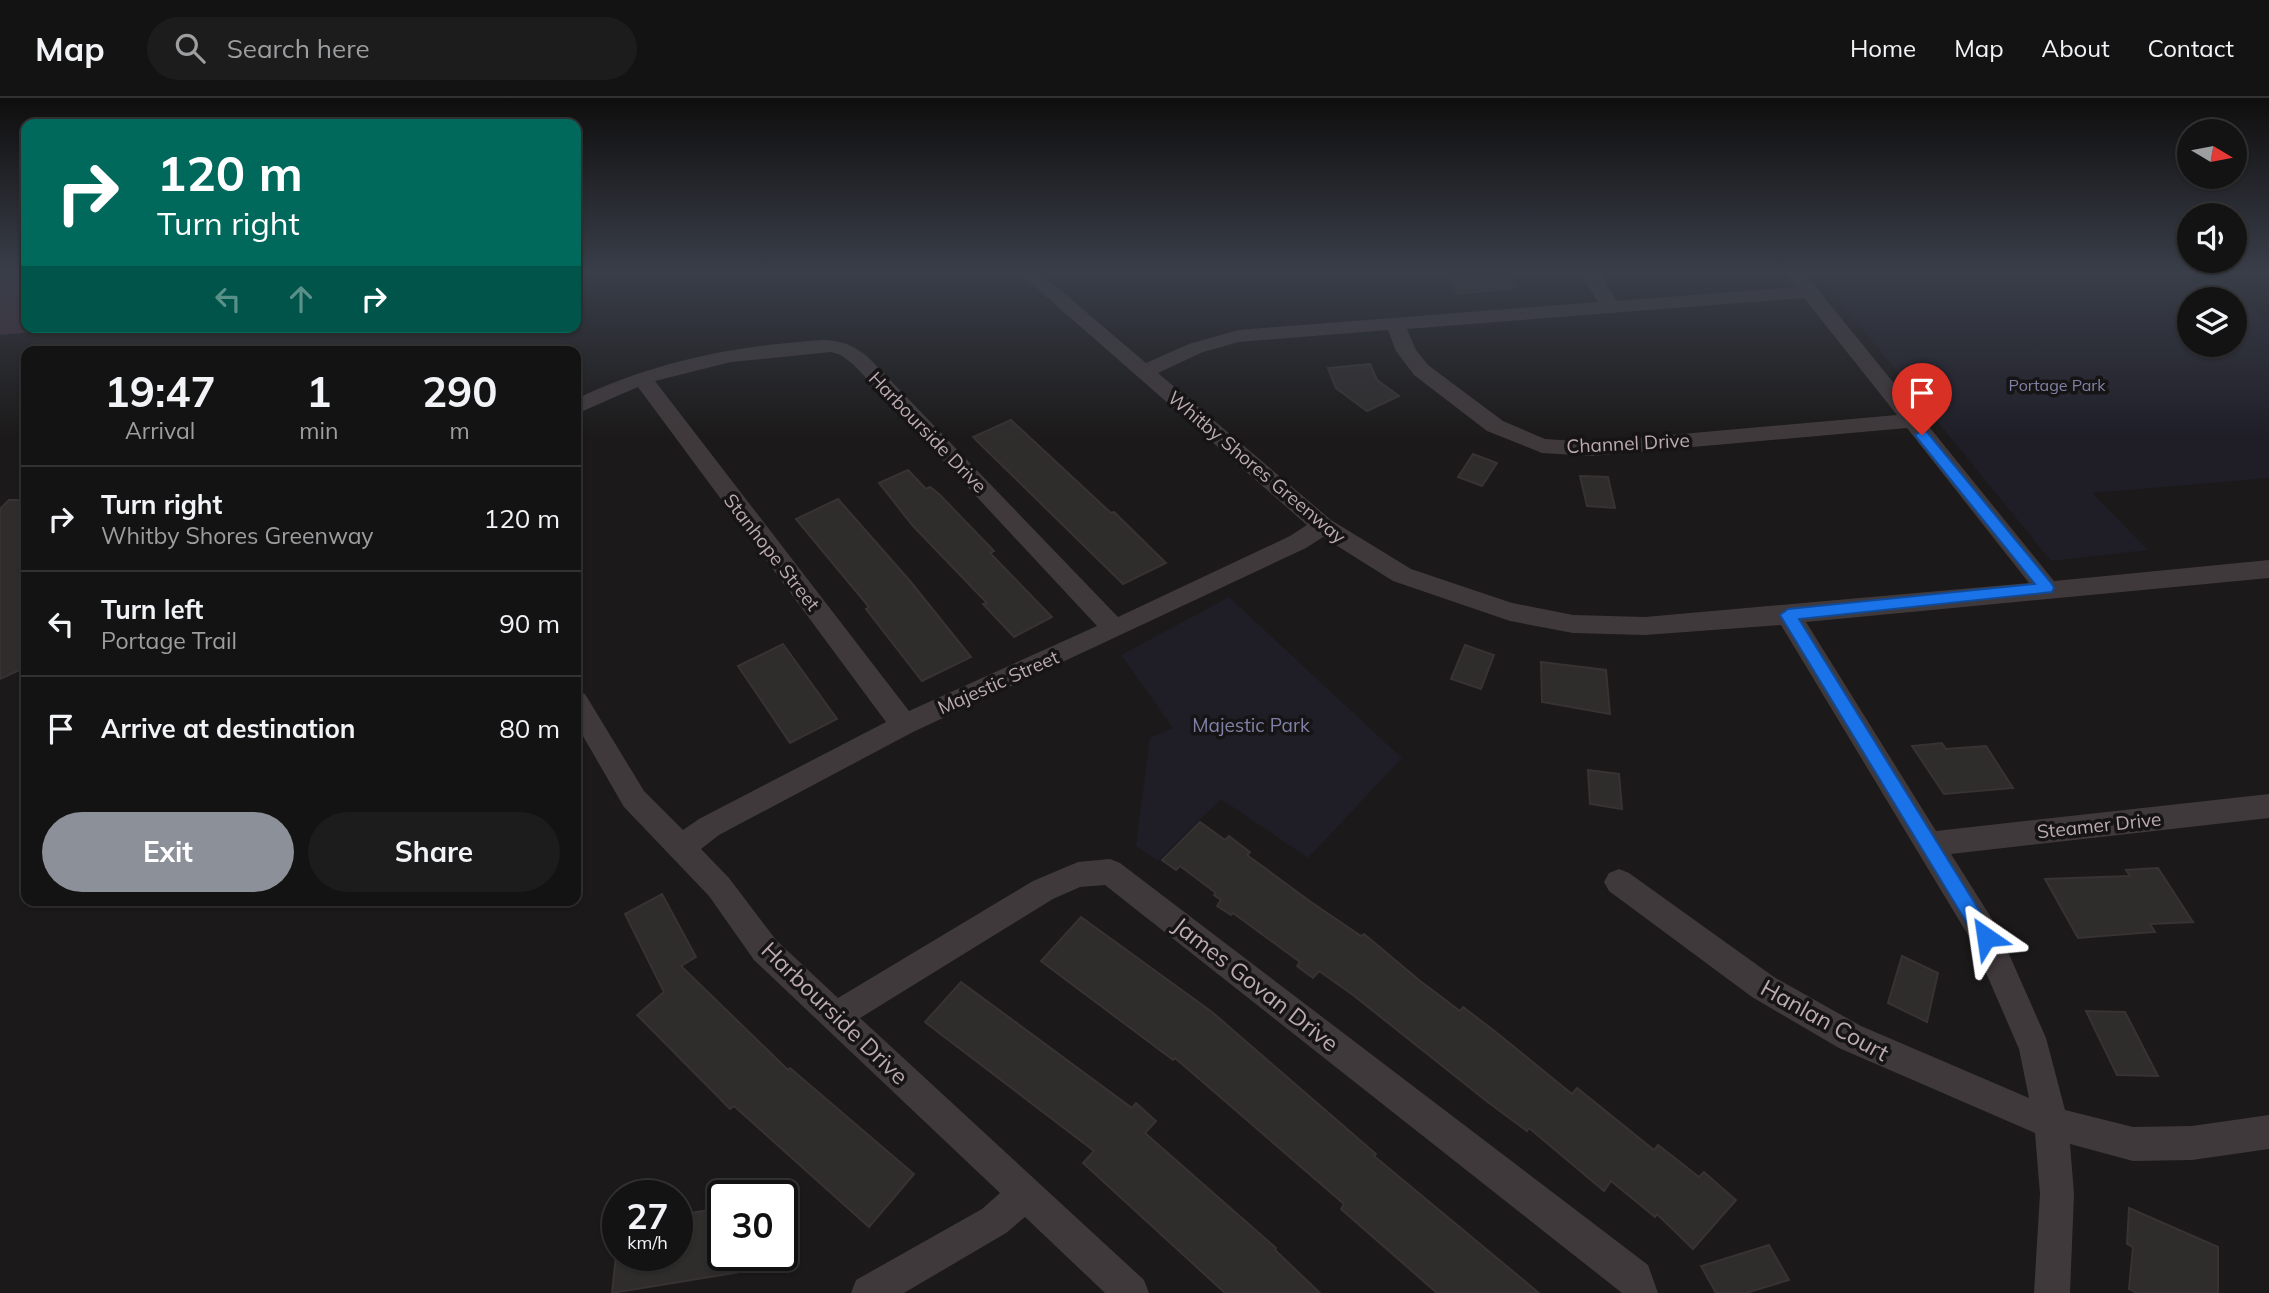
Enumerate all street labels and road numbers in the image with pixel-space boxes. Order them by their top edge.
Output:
street label: Harbourside Drive [864,366,992,498]
street label: Whitby Shores Greenway [1163,385,1351,549]
street label: Channel Drive [1566,428,1690,458]
street label: Stanhope Street [719,489,825,616]
street label: Majestic Street [934,644,1063,719]
street label: Steamer Drive [2036,807,2162,843]
street label: James Govan Drive [1167,910,1345,1058]
street label: Harbourside Drive [756,936,914,1090]
street label: Hanlan Court [1756,973,1894,1067]

